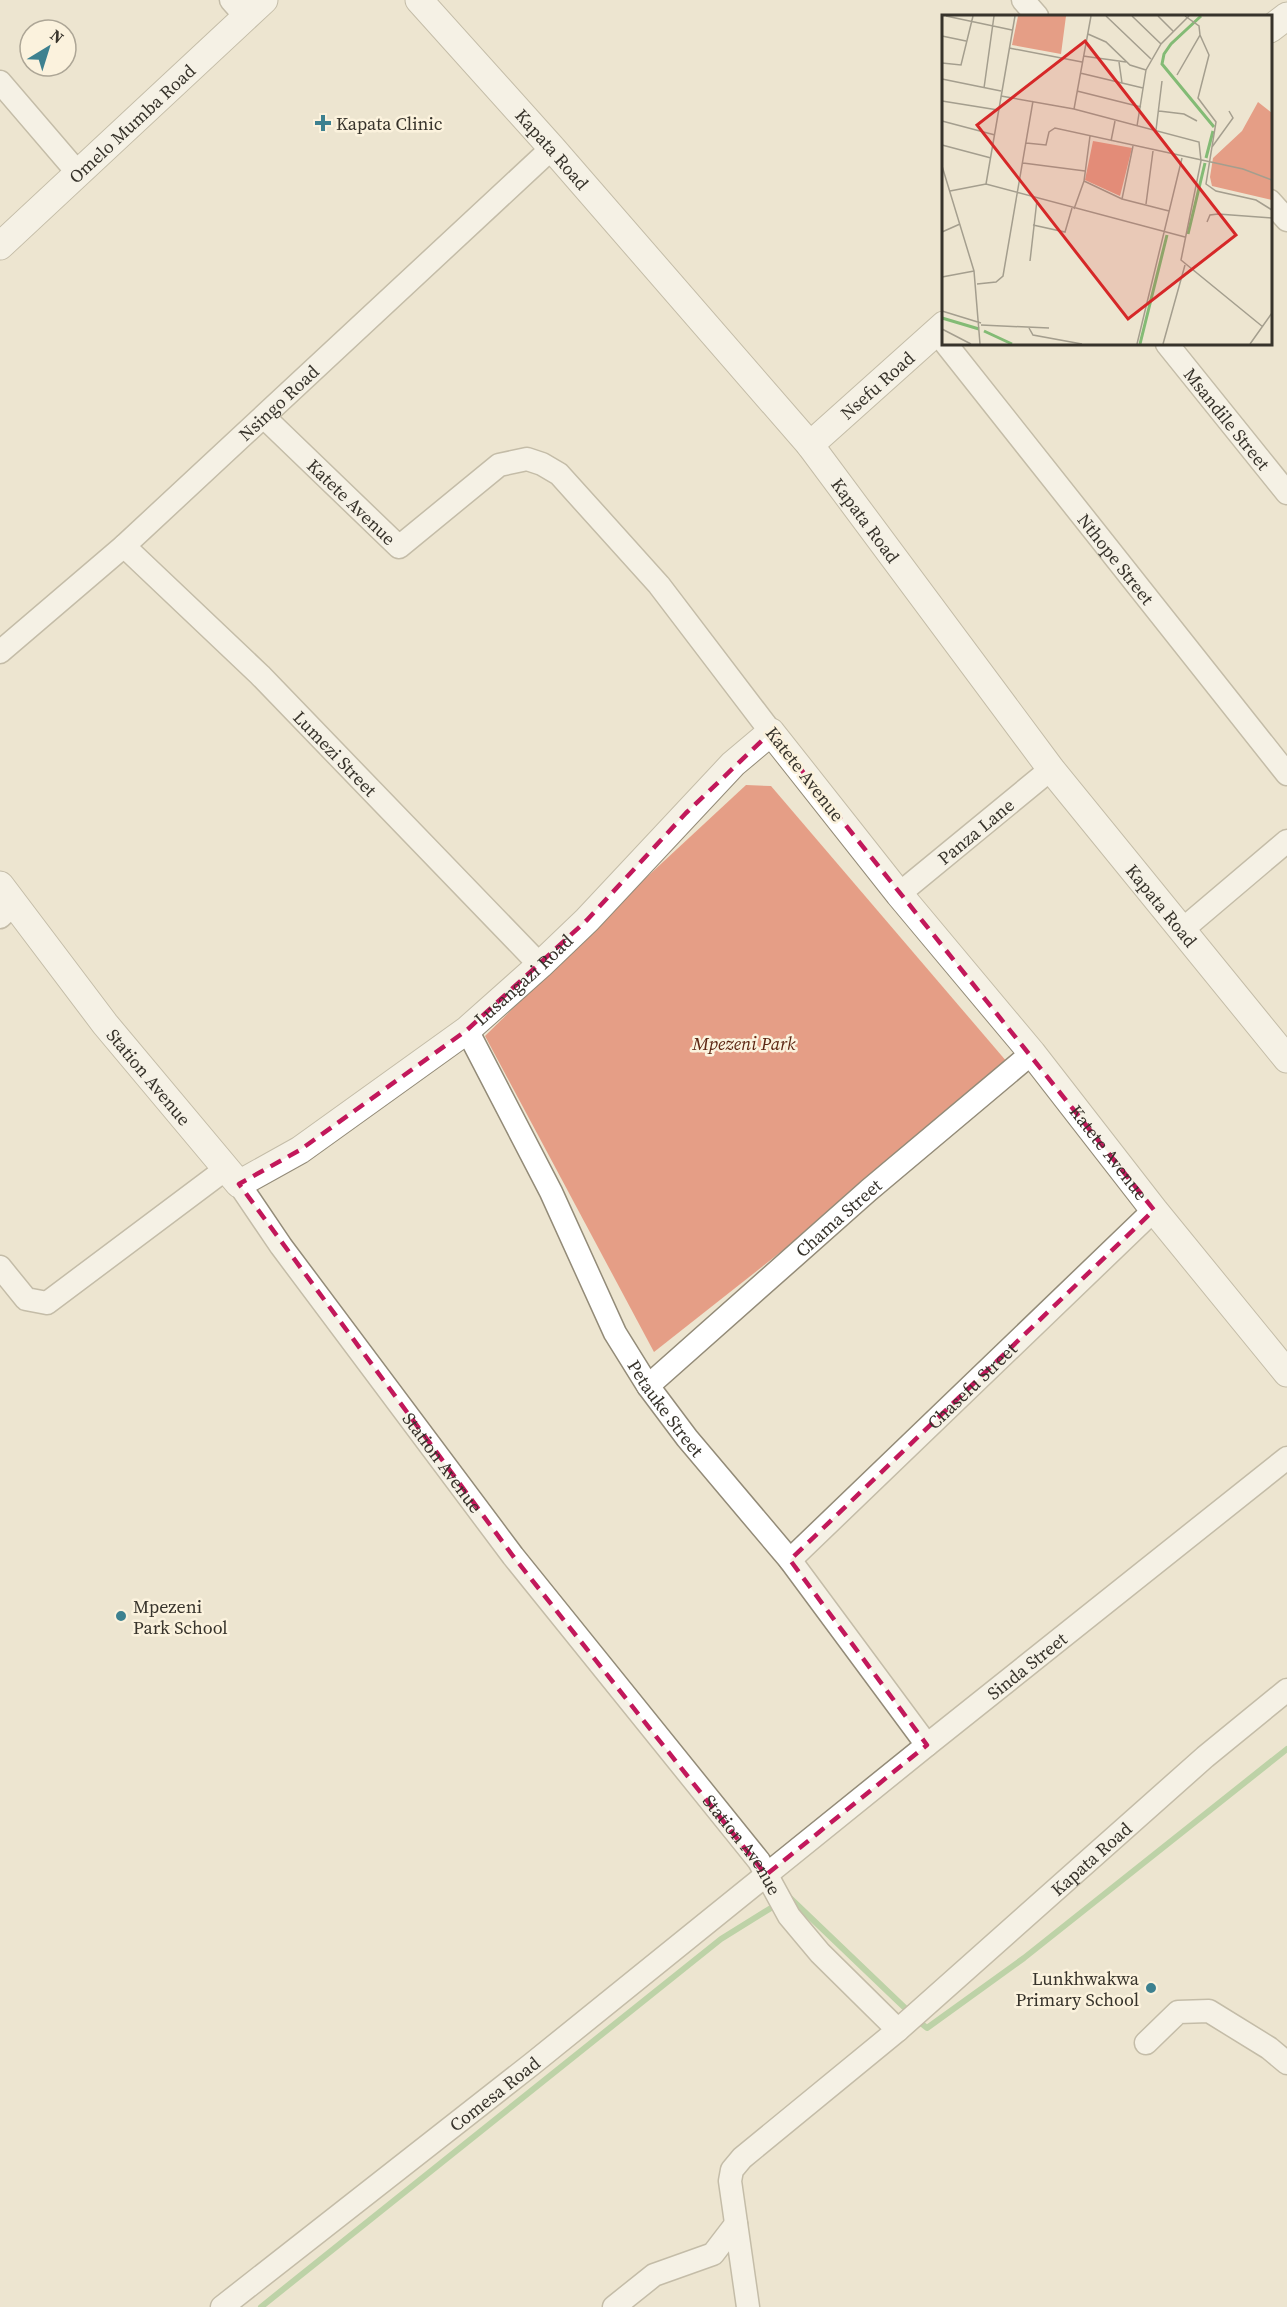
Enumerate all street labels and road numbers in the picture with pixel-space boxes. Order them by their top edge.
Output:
street label: Omelo Mumba Road [63,58,200,189]
street label: Kapata Road [510,103,595,195]
street label: Nsefu Road [835,345,919,425]
street label: Nsingo Road [233,359,324,446]
street label: Msandile Street [1178,362,1276,475]
street label: Katete Avenue [302,453,402,550]
street label: Kapata Road [826,472,906,568]
street label: Nthope Street [1072,508,1160,610]
street label: Lumezi Street [288,705,383,802]
street label: Katete Avenue [760,721,850,827]
street label: Panza Lane [932,792,1019,870]
street label: Kapata Road [1121,859,1203,952]
street label: Lusangazi Road [468,928,578,1031]
street label: Station Avenue [101,1023,197,1131]
street label: Katete Avenue [1064,1099,1154,1205]
street label: Chama Street [790,1172,887,1262]
street label: Chasefu Street [921,1336,1022,1434]
street label: Petauke Street [622,1355,710,1462]
street label: Station Avenue [397,1407,489,1518]
street label: Sinda Street [981,1626,1072,1705]
street label: Station Avenue [697,1789,788,1899]
street label: Kapata Road [1045,1816,1137,1901]
street label: Comesa Road [444,2050,545,2137]

